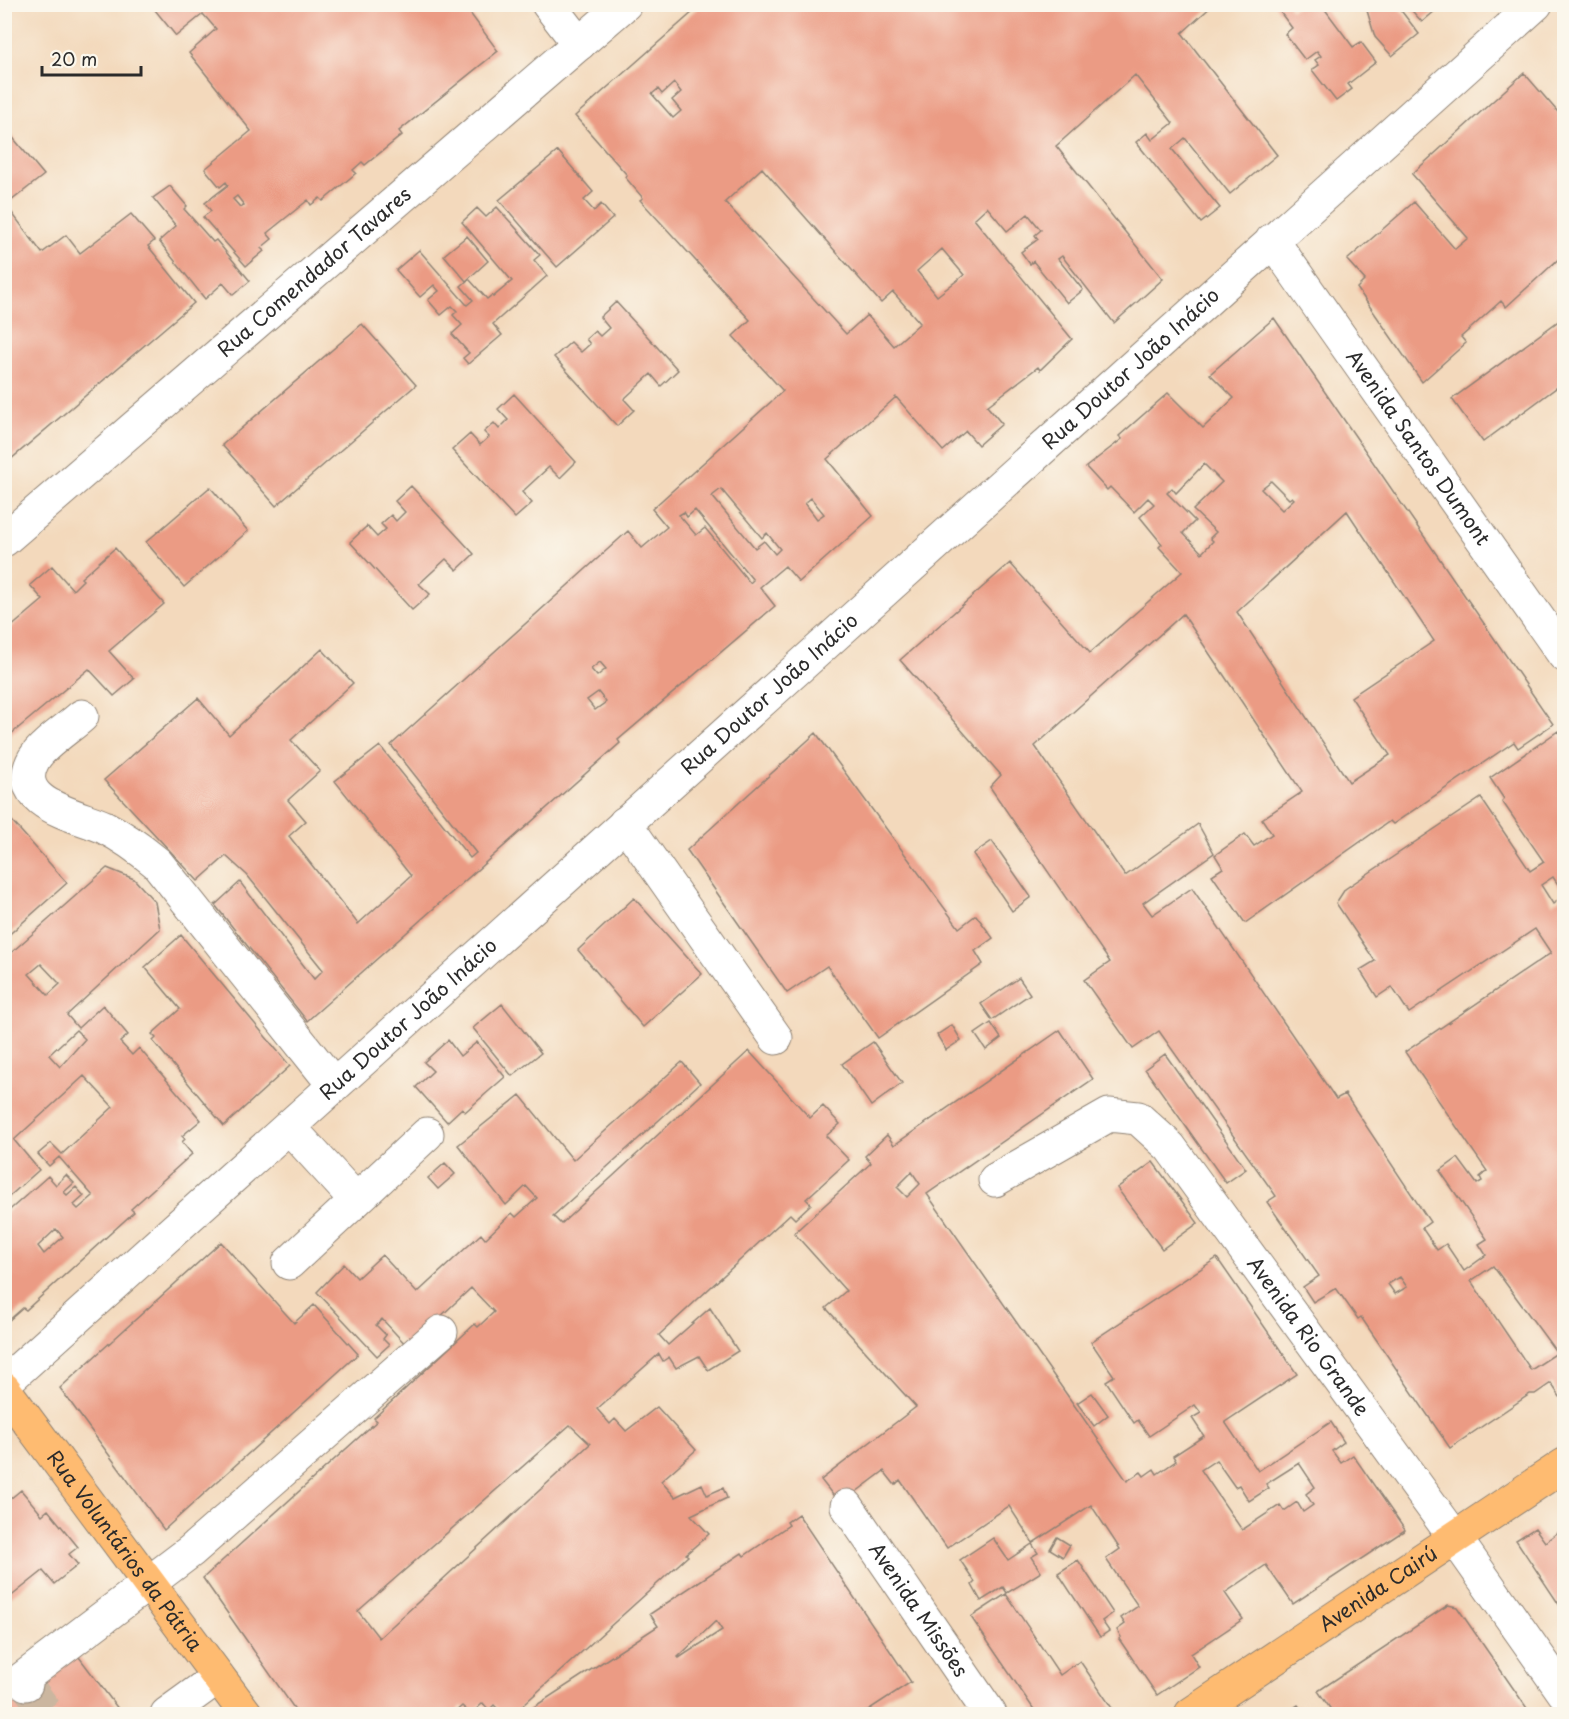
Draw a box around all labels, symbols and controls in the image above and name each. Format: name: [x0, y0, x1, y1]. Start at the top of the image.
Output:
scale bar: [42, 39, 141, 77]
text: 20 m: [51, 45, 97, 72]
street label: Rua Comendador Tavares: [210, 179, 417, 364]
street label: Rua Doutor João Inácio: [1035, 280, 1226, 456]
street label: Avenida Santos Dumont: [1340, 343, 1498, 551]
street label: Rua Doutor João Inácio: [673, 605, 864, 781]
street label: Rua Doutor João Inácio: [312, 930, 503, 1106]
street label: Avenida Rio Grande: [1241, 1250, 1377, 1422]
street label: Rua Voluntários da Pátria: [40, 1443, 211, 1658]
street label: Avenida Missões: [862, 1536, 976, 1683]
street label: Avenida Cairú: [1312, 1538, 1443, 1639]

